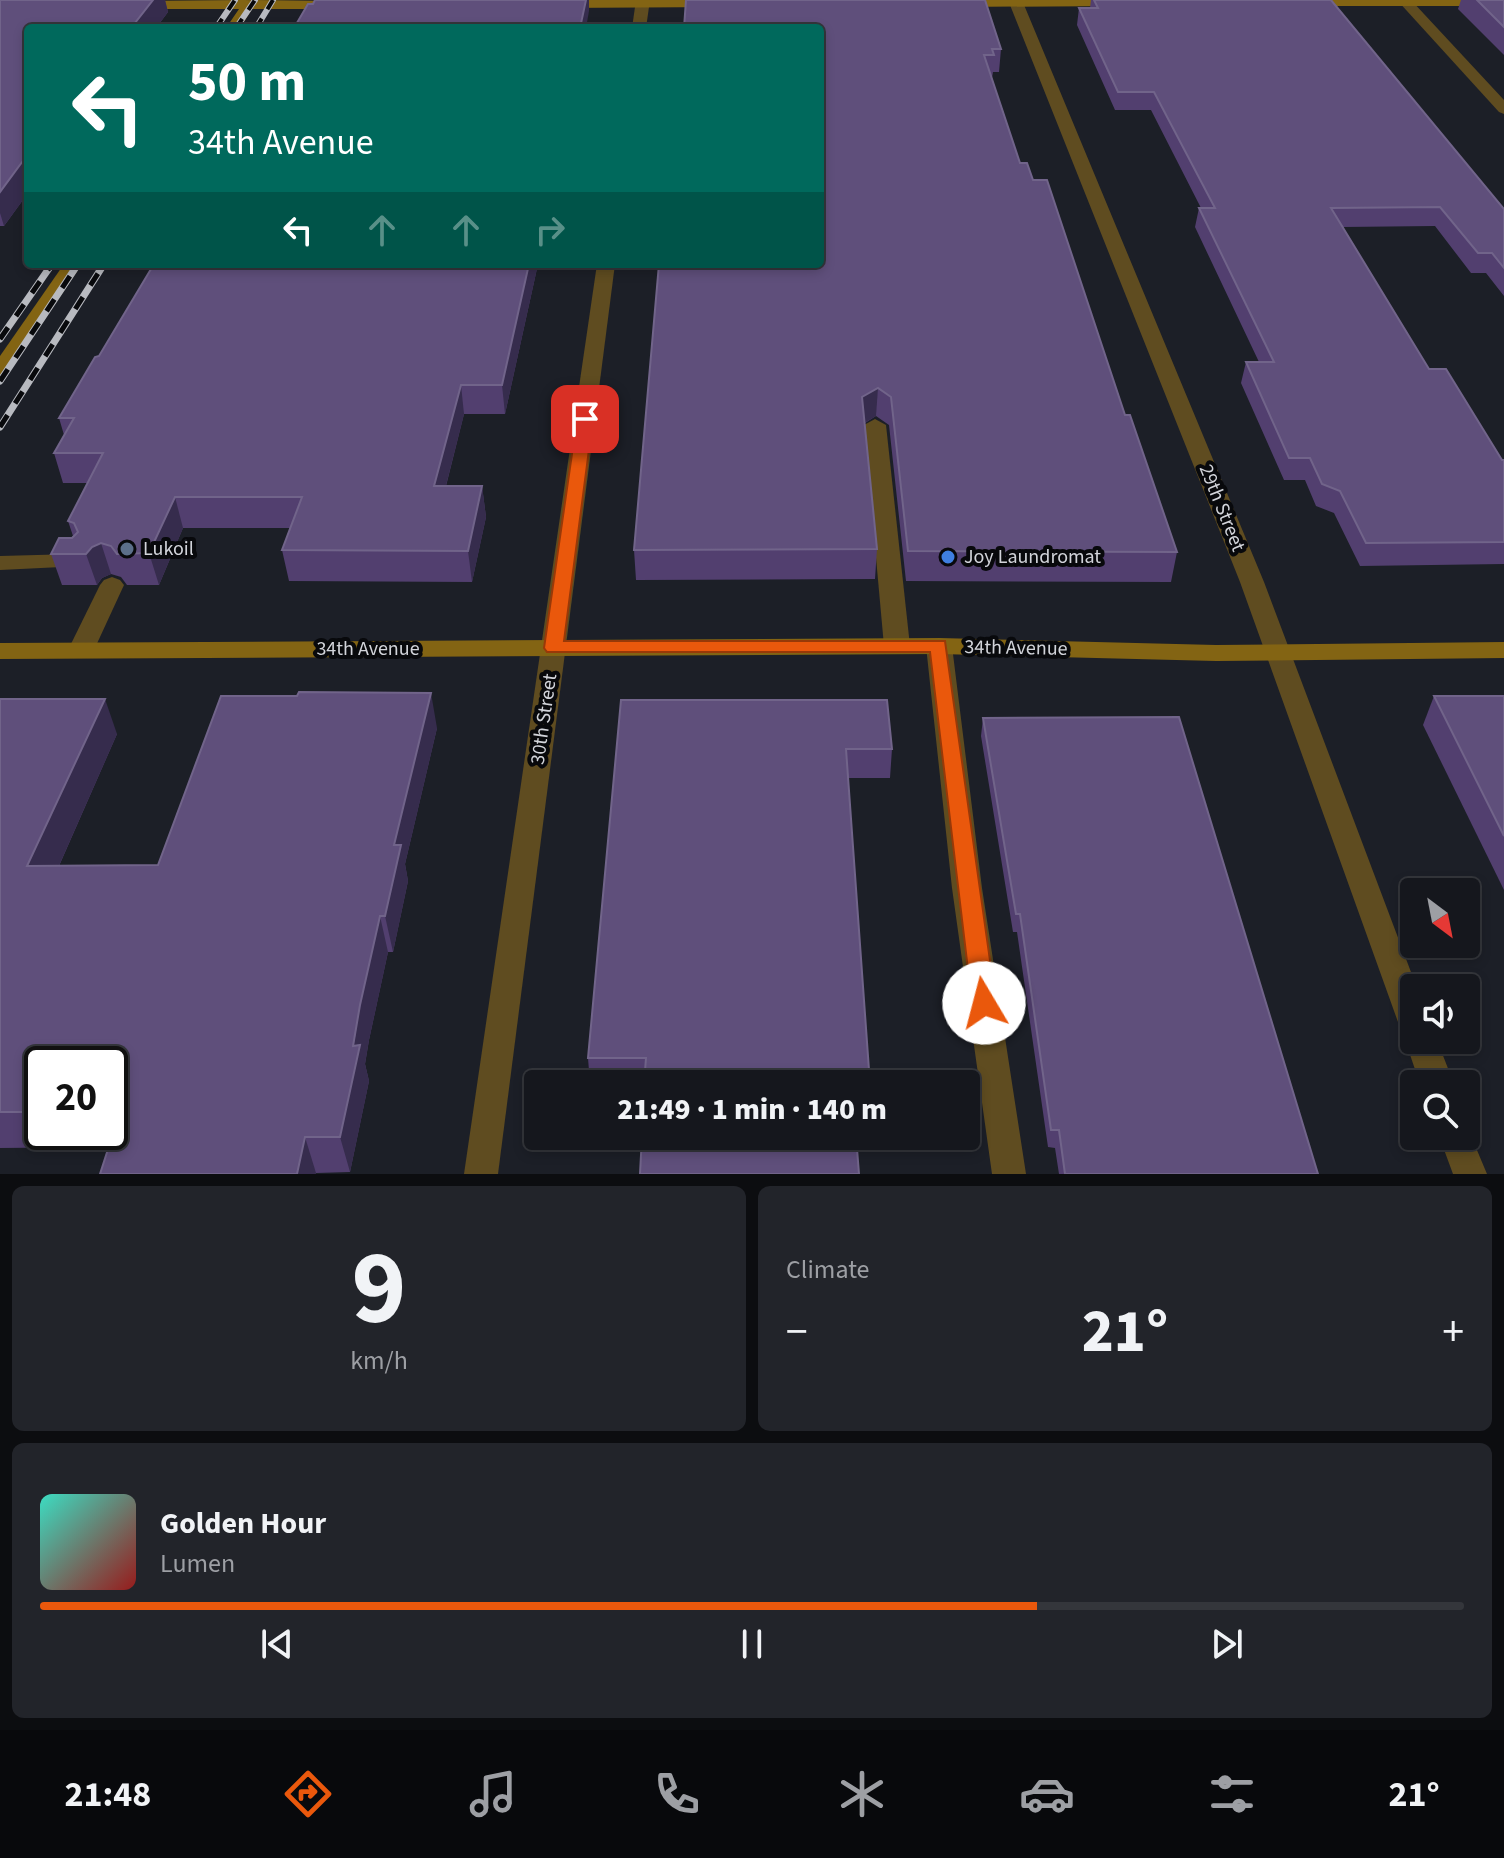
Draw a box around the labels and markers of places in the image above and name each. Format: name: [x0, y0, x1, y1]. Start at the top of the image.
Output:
pin: [551, 385, 619, 453]
place label: Lukoil: [143, 535, 194, 563]
marker: Lukoil: [118, 540, 136, 558]
place label: Joy Laundromat: [964, 543, 1101, 571]
marker: Joy Laundromat: [939, 548, 957, 566]

